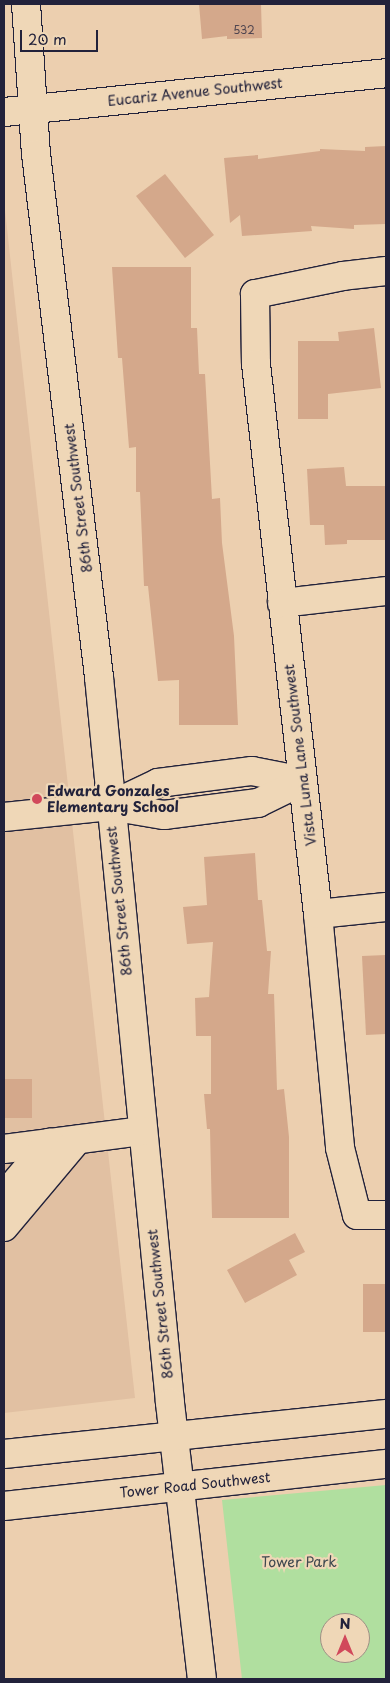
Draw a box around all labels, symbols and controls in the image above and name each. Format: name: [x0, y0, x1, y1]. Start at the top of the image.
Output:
scale bar: [22, 20, 100, 52]
house number: 532: [233, 23, 255, 37]
text: 20 m: [28, 27, 67, 50]
street label: Eucariz Avenue Southwest: [107, 74, 283, 110]
street label: 86th Street Southwest: [60, 421, 96, 575]
street label: Vista Luna Lane Southwest: [281, 663, 319, 847]
place label: Edward Gonzales Elementary School: [47, 783, 179, 816]
marker: Edward Gonzales Elementary School: [31, 793, 43, 805]
street label: 86th Street Southwest: [103, 824, 135, 978]
street label: 86th Street Southwest: [144, 1227, 176, 1381]
street label: Tower Road Southwest: [119, 1469, 271, 1501]
park label: Tower Park: [261, 1554, 337, 1570]
north arrow: [320, 1613, 370, 1663]
text: N: [339, 1613, 351, 1634]

